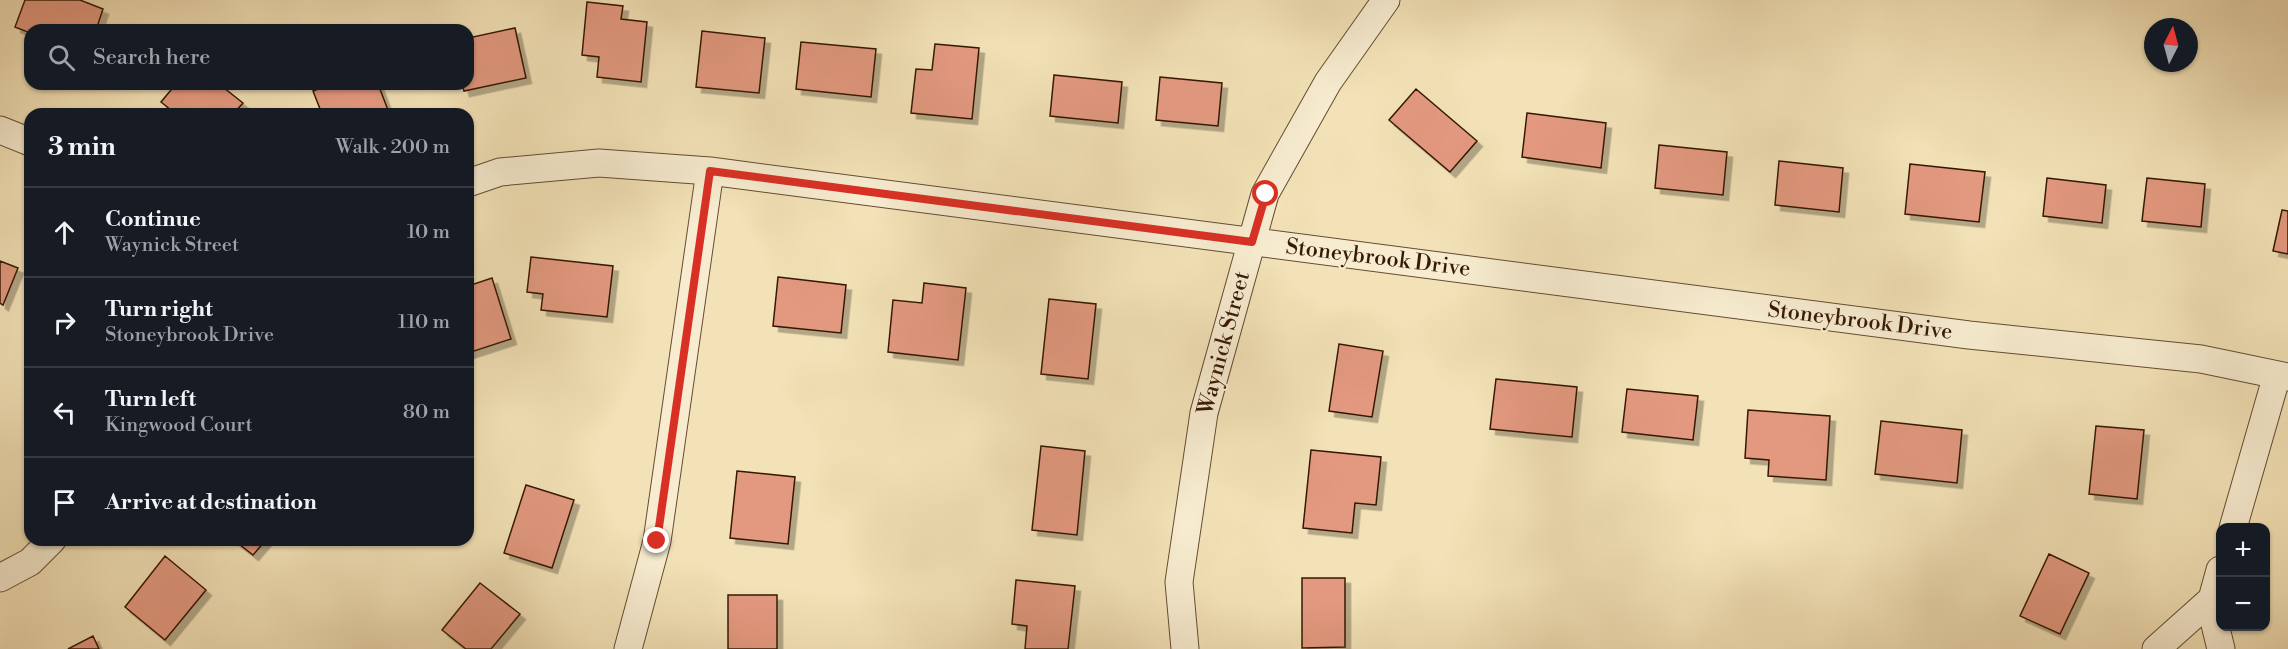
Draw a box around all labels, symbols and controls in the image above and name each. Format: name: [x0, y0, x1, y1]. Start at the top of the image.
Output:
north arrow: [2144, 18, 2198, 72]
search box: [24, 24, 474, 90]
icon: search: [45, 41, 78, 74]
text: Search here: [93, 44, 210, 71]
text: 3 min: [48, 131, 116, 163]
text: Walk · 200 m: [336, 135, 450, 160]
route start: [1252, 180, 1278, 206]
text: Continue: [105, 206, 201, 233]
icon: ahead: [48, 216, 81, 249]
text: 10 m: [407, 220, 450, 245]
text: Waynick Street: [105, 233, 239, 258]
street label: Stoneybrook Drive: [1284, 233, 1472, 283]
street label: Waynick Street: [1192, 268, 1256, 419]
text: Turn right: [105, 296, 213, 323]
street label: Stoneybrook Drive: [1766, 296, 1954, 346]
icon: right: [48, 306, 81, 339]
text: 110 m: [398, 310, 450, 335]
text: Stoneybrook Drive: [105, 323, 274, 348]
text: Turn left: [105, 386, 196, 413]
icon: left: [48, 396, 81, 429]
text: 80 m: [403, 400, 450, 425]
text: Kingwood Court: [105, 413, 253, 438]
icon: arrive: [48, 486, 81, 519]
text: Arrive at destination: [105, 489, 317, 516]
map controls: [2216, 523, 2270, 631]
button: +: [2216, 523, 2270, 577]
route end: [643, 527, 669, 553]
button: −: [2216, 577, 2270, 631]

